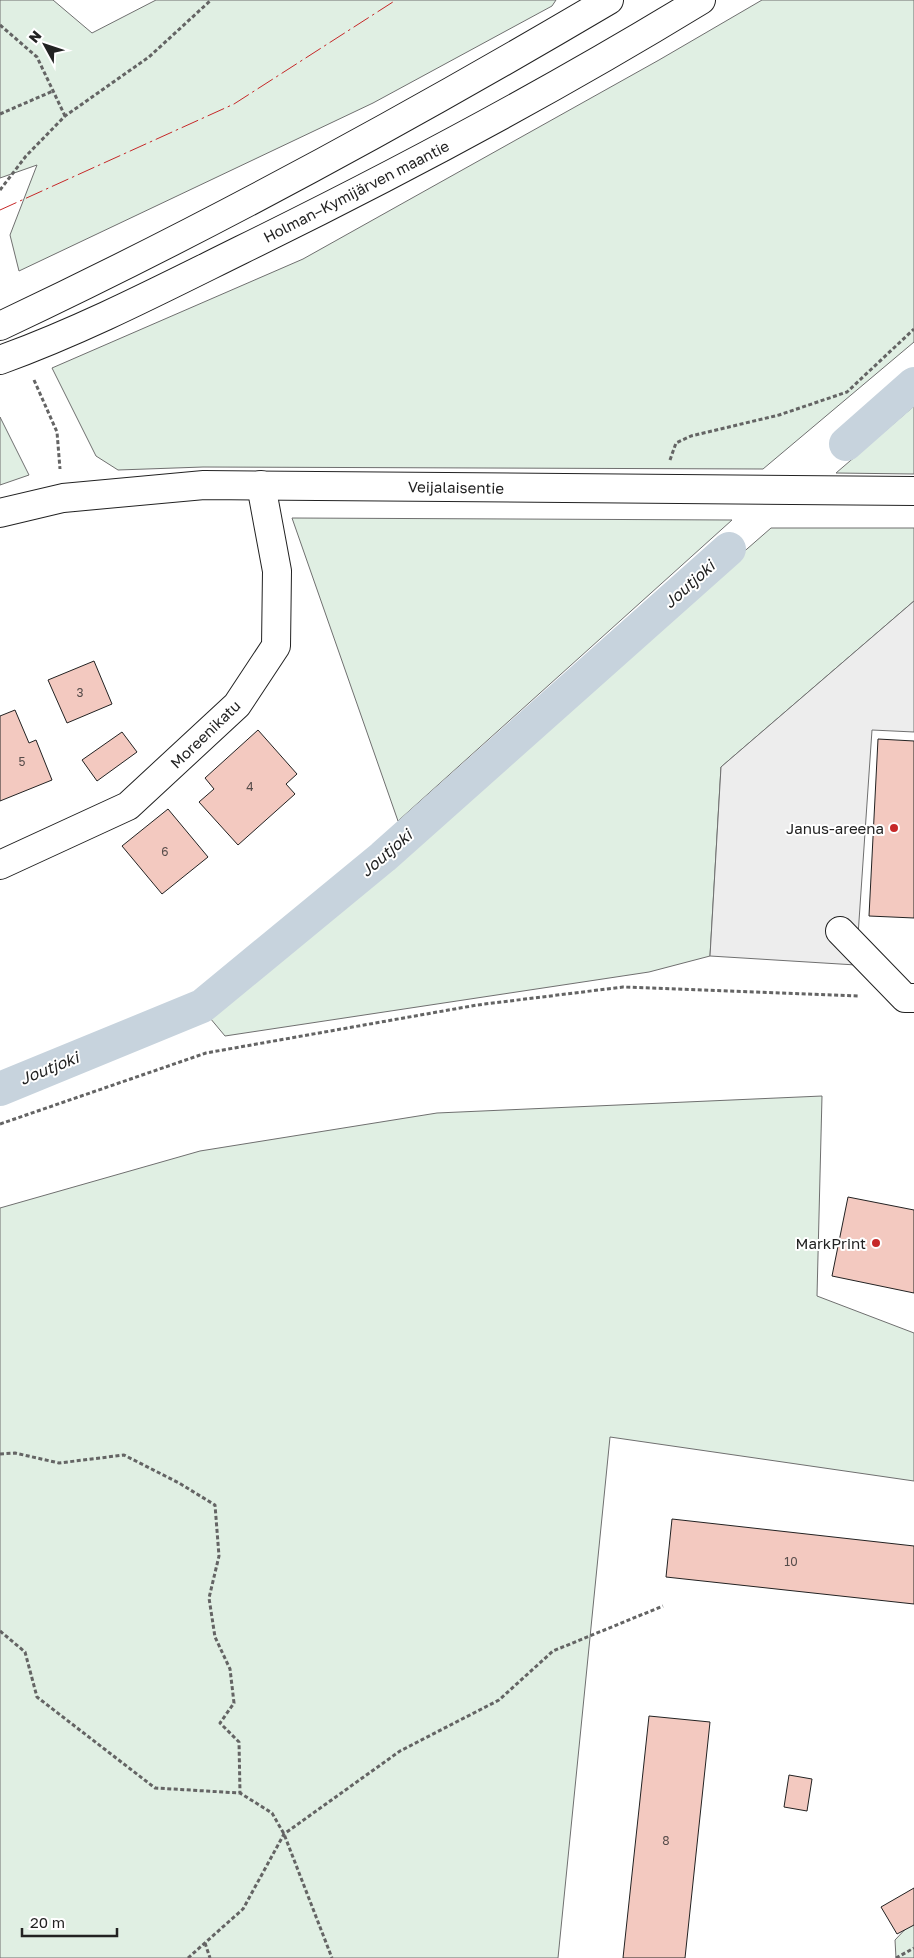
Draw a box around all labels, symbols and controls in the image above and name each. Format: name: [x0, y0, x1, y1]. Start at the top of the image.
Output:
north arrow: [20, 20, 70, 70]
text: N: [25, 27, 45, 46]
street label: Holman–Kymijärven maantie: [260, 136, 452, 246]
street label: Veijalaisentie: [408, 477, 505, 497]
water label: Joutjoki: [659, 555, 720, 612]
house number: 3: [76, 685, 84, 700]
street label: Moreenikatu: [166, 696, 244, 772]
house number: 5: [19, 754, 26, 769]
house number: 4: [246, 779, 254, 794]
place label: Janus-areena: [786, 819, 884, 837]
marker: Janus-areena: [888, 822, 900, 834]
water label: Joutjoki: [356, 824, 417, 881]
house number: 6: [161, 844, 169, 859]
water label: Joutjoki: [17, 1047, 83, 1089]
place label: MarkPrint: [796, 1234, 866, 1252]
marker: MarkPrint: [870, 1237, 882, 1249]
house number: 10: [784, 1554, 798, 1569]
house number: 8: [662, 1833, 670, 1848]
scale bar: [22, 1906, 118, 1938]
text: 20 m: [30, 1913, 65, 1931]

